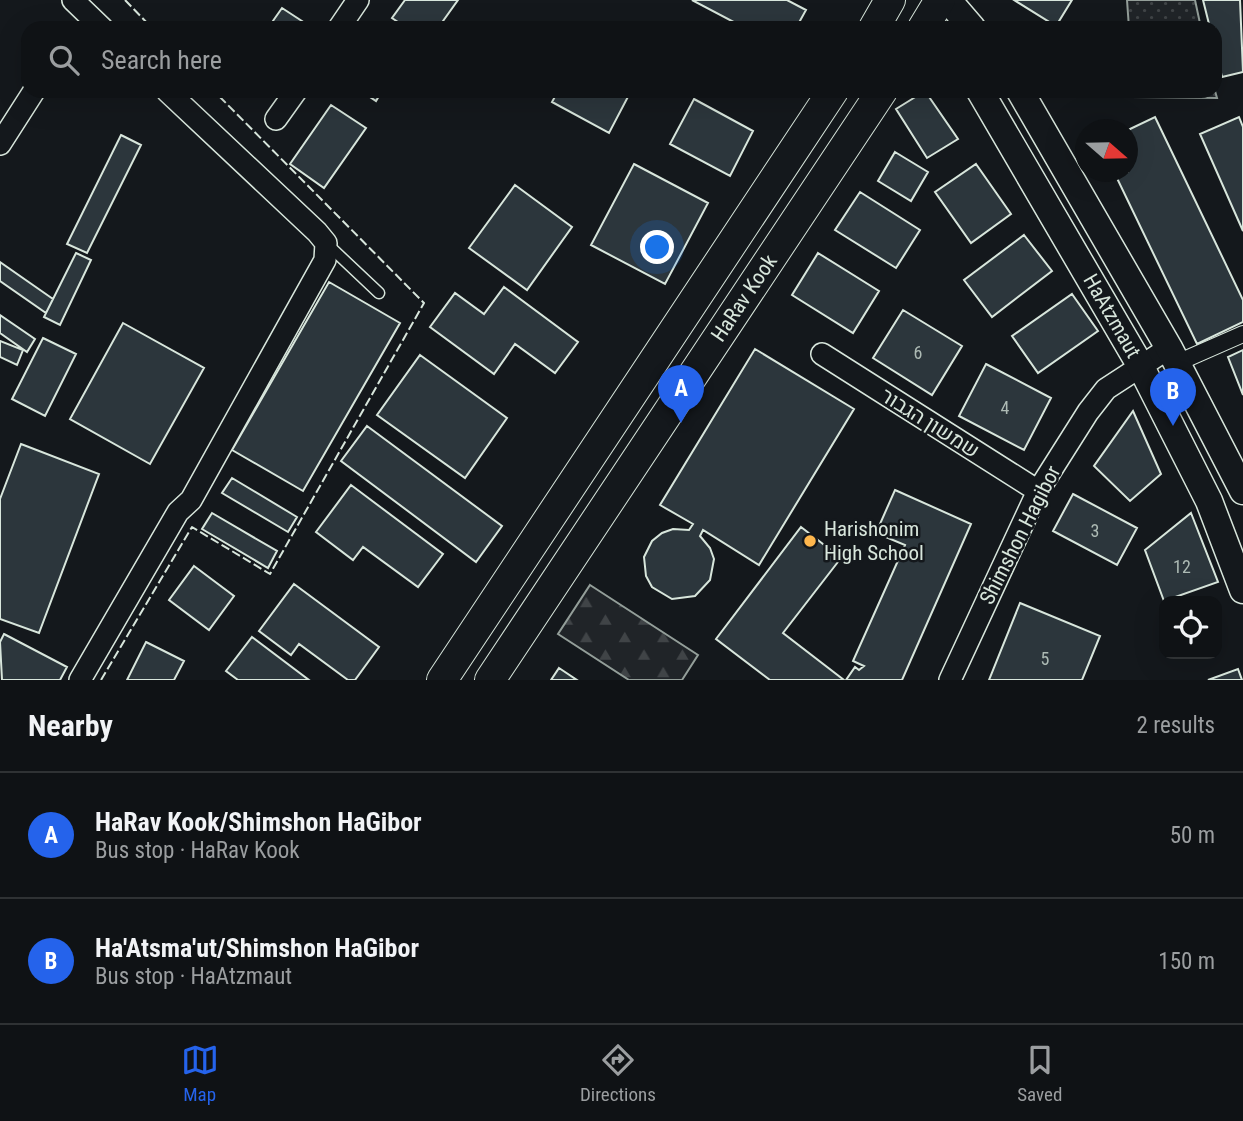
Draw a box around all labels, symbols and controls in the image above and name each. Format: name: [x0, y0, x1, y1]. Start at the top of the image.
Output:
search box: [21, 21, 1222, 98]
icon: search: [45, 41, 83, 79]
text: Search here: [101, 45, 222, 75]
north arrow: [1075, 119, 1138, 182]
your location: [640, 230, 674, 264]
street label: HaRav Kook: [706, 250, 782, 346]
street label: HaAtzmaut: [1078, 270, 1146, 362]
house number: 6: [914, 342, 922, 363]
pin: A: [658, 365, 704, 423]
pin: B: [1150, 368, 1196, 426]
street label: שמשון הגבור: [876, 383, 984, 463]
house number: 4: [1001, 397, 1010, 418]
street label: Shimshon Hagibor: [975, 462, 1065, 608]
place label: Harishonim High School: [824, 517, 924, 565]
house number: 3: [1091, 520, 1099, 541]
marker: Harishonim High School: [802, 533, 818, 549]
house number: 12: [1173, 556, 1191, 577]
map controls: [1159, 596, 1222, 659]
button: locate: [1159, 596, 1222, 659]
house number: 5: [1041, 648, 1050, 669]
text: Nearby: [28, 708, 113, 743]
text: 2 results: [1137, 712, 1215, 739]
text: HaRav Kook/Shimshon HaGibor: [95, 807, 422, 837]
text: A: [44, 822, 58, 849]
text: 50 m: [1170, 822, 1215, 849]
text: Bus stop · HaRav Kook: [95, 837, 300, 864]
text: Ha'Atsma'ut/Shimshon HaGibor: [95, 933, 419, 963]
text: B: [45, 948, 57, 975]
text: 150 m: [1158, 948, 1215, 975]
text: Bus stop · HaAtzmaut: [95, 963, 292, 990]
tab: Map: [181, 1041, 219, 1106]
tab: Directions: [580, 1041, 656, 1106]
tab: Saved: [1017, 1041, 1062, 1106]

